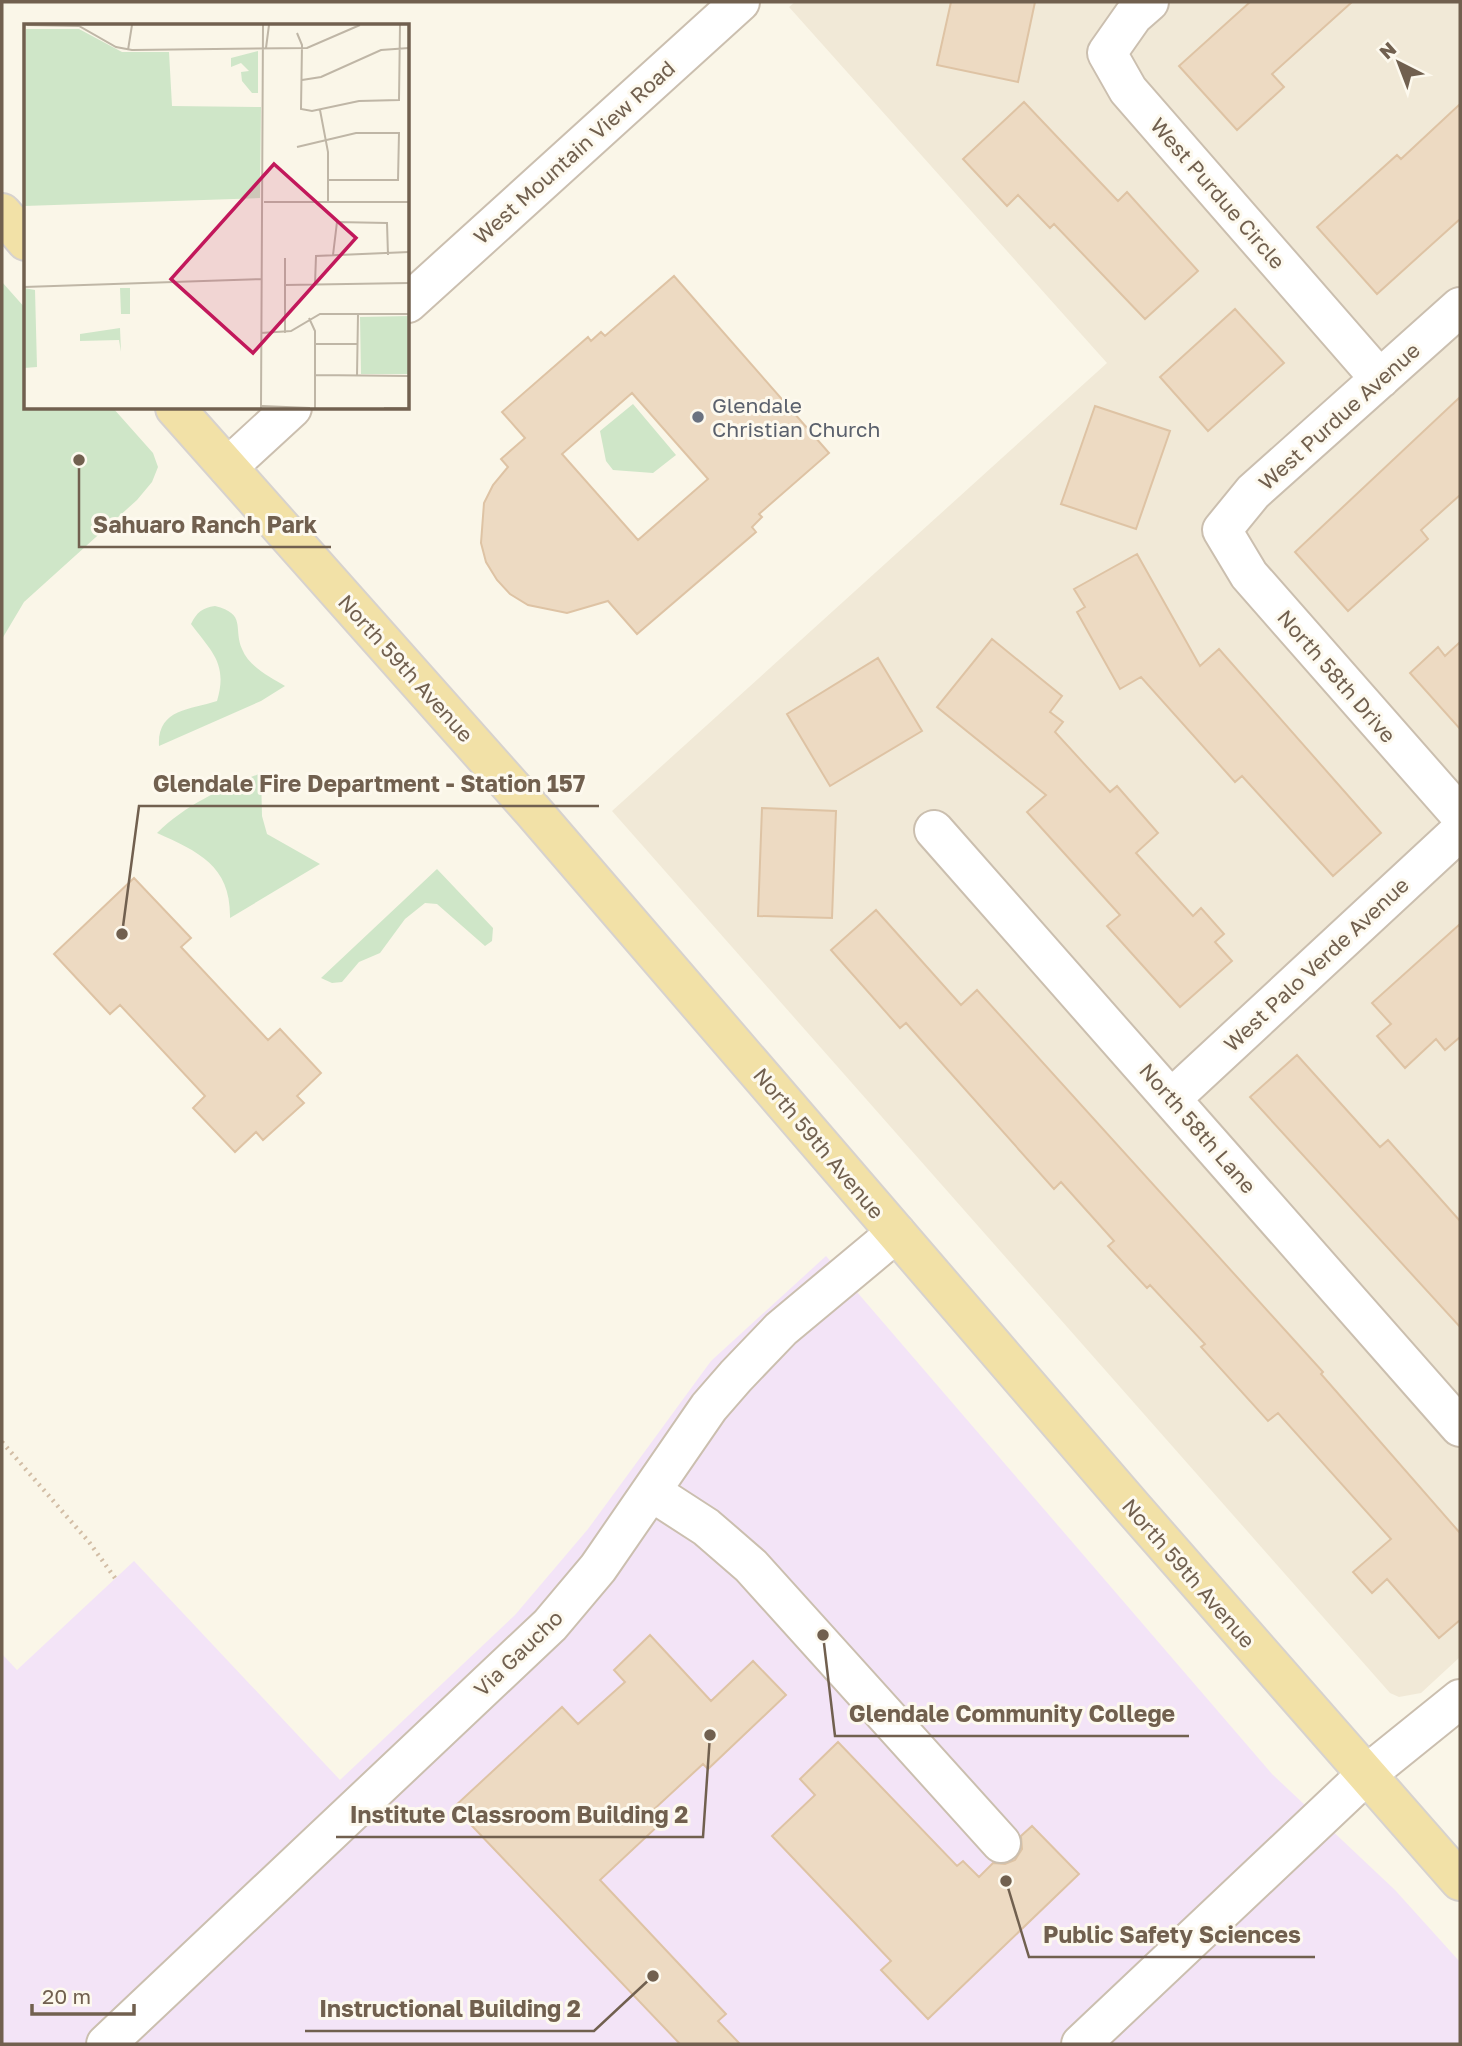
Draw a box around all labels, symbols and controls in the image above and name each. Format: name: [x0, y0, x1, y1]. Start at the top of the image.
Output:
inset map: [24, 24, 410, 410]
north arrow: [1364, 28, 1434, 98]
text: N: [1374, 37, 1400, 63]
street label: West Mountain View Road: [468, 55, 680, 249]
street label: West Purdue Circle: [1145, 112, 1291, 274]
street label: West Purdue Avenue: [1253, 337, 1425, 495]
place label: Glendale Christian Church: [712, 392, 880, 442]
marker: Glendale Christian Church: [690, 409, 706, 425]
callout: Sahuaro Ranch Park: [79, 503, 331, 547]
text: Sahuaro Ranch Park: [93, 510, 318, 538]
street label: North 59th Avenue: [333, 589, 479, 747]
street label: North 58th Drive: [1272, 604, 1402, 748]
callout: Glendale Fire Department - Station 157: [139, 762, 599, 806]
text: Glendale Fire Department - Station 157: [153, 769, 585, 797]
street label: West Palo Verde Avenue: [1218, 871, 1414, 1057]
street label: North 58th Lane: [1134, 1057, 1262, 1199]
street label: North 59th Avenue: [748, 1062, 890, 1224]
street label: North 59th Avenue: [1117, 1493, 1261, 1653]
street label: Via Gaucho: [468, 1604, 568, 1702]
callout: Glendale Community College: [835, 1692, 1189, 1736]
text: Glendale Community College: [849, 1699, 1175, 1727]
callout: Institute Classroom Building 2: [336, 1793, 703, 1837]
text: Institute Classroom Building 2: [350, 1800, 688, 1828]
callout: Public Safety Sciences: [1029, 1913, 1315, 1957]
text: Public Safety Sciences: [1043, 1920, 1301, 1948]
scale bar: [32, 1972, 133, 2016]
text: 20 m: [42, 1983, 91, 2009]
callout: Instructional Building 2: [305, 1987, 594, 2031]
text: Instructional Building 2: [319, 1994, 581, 2022]

